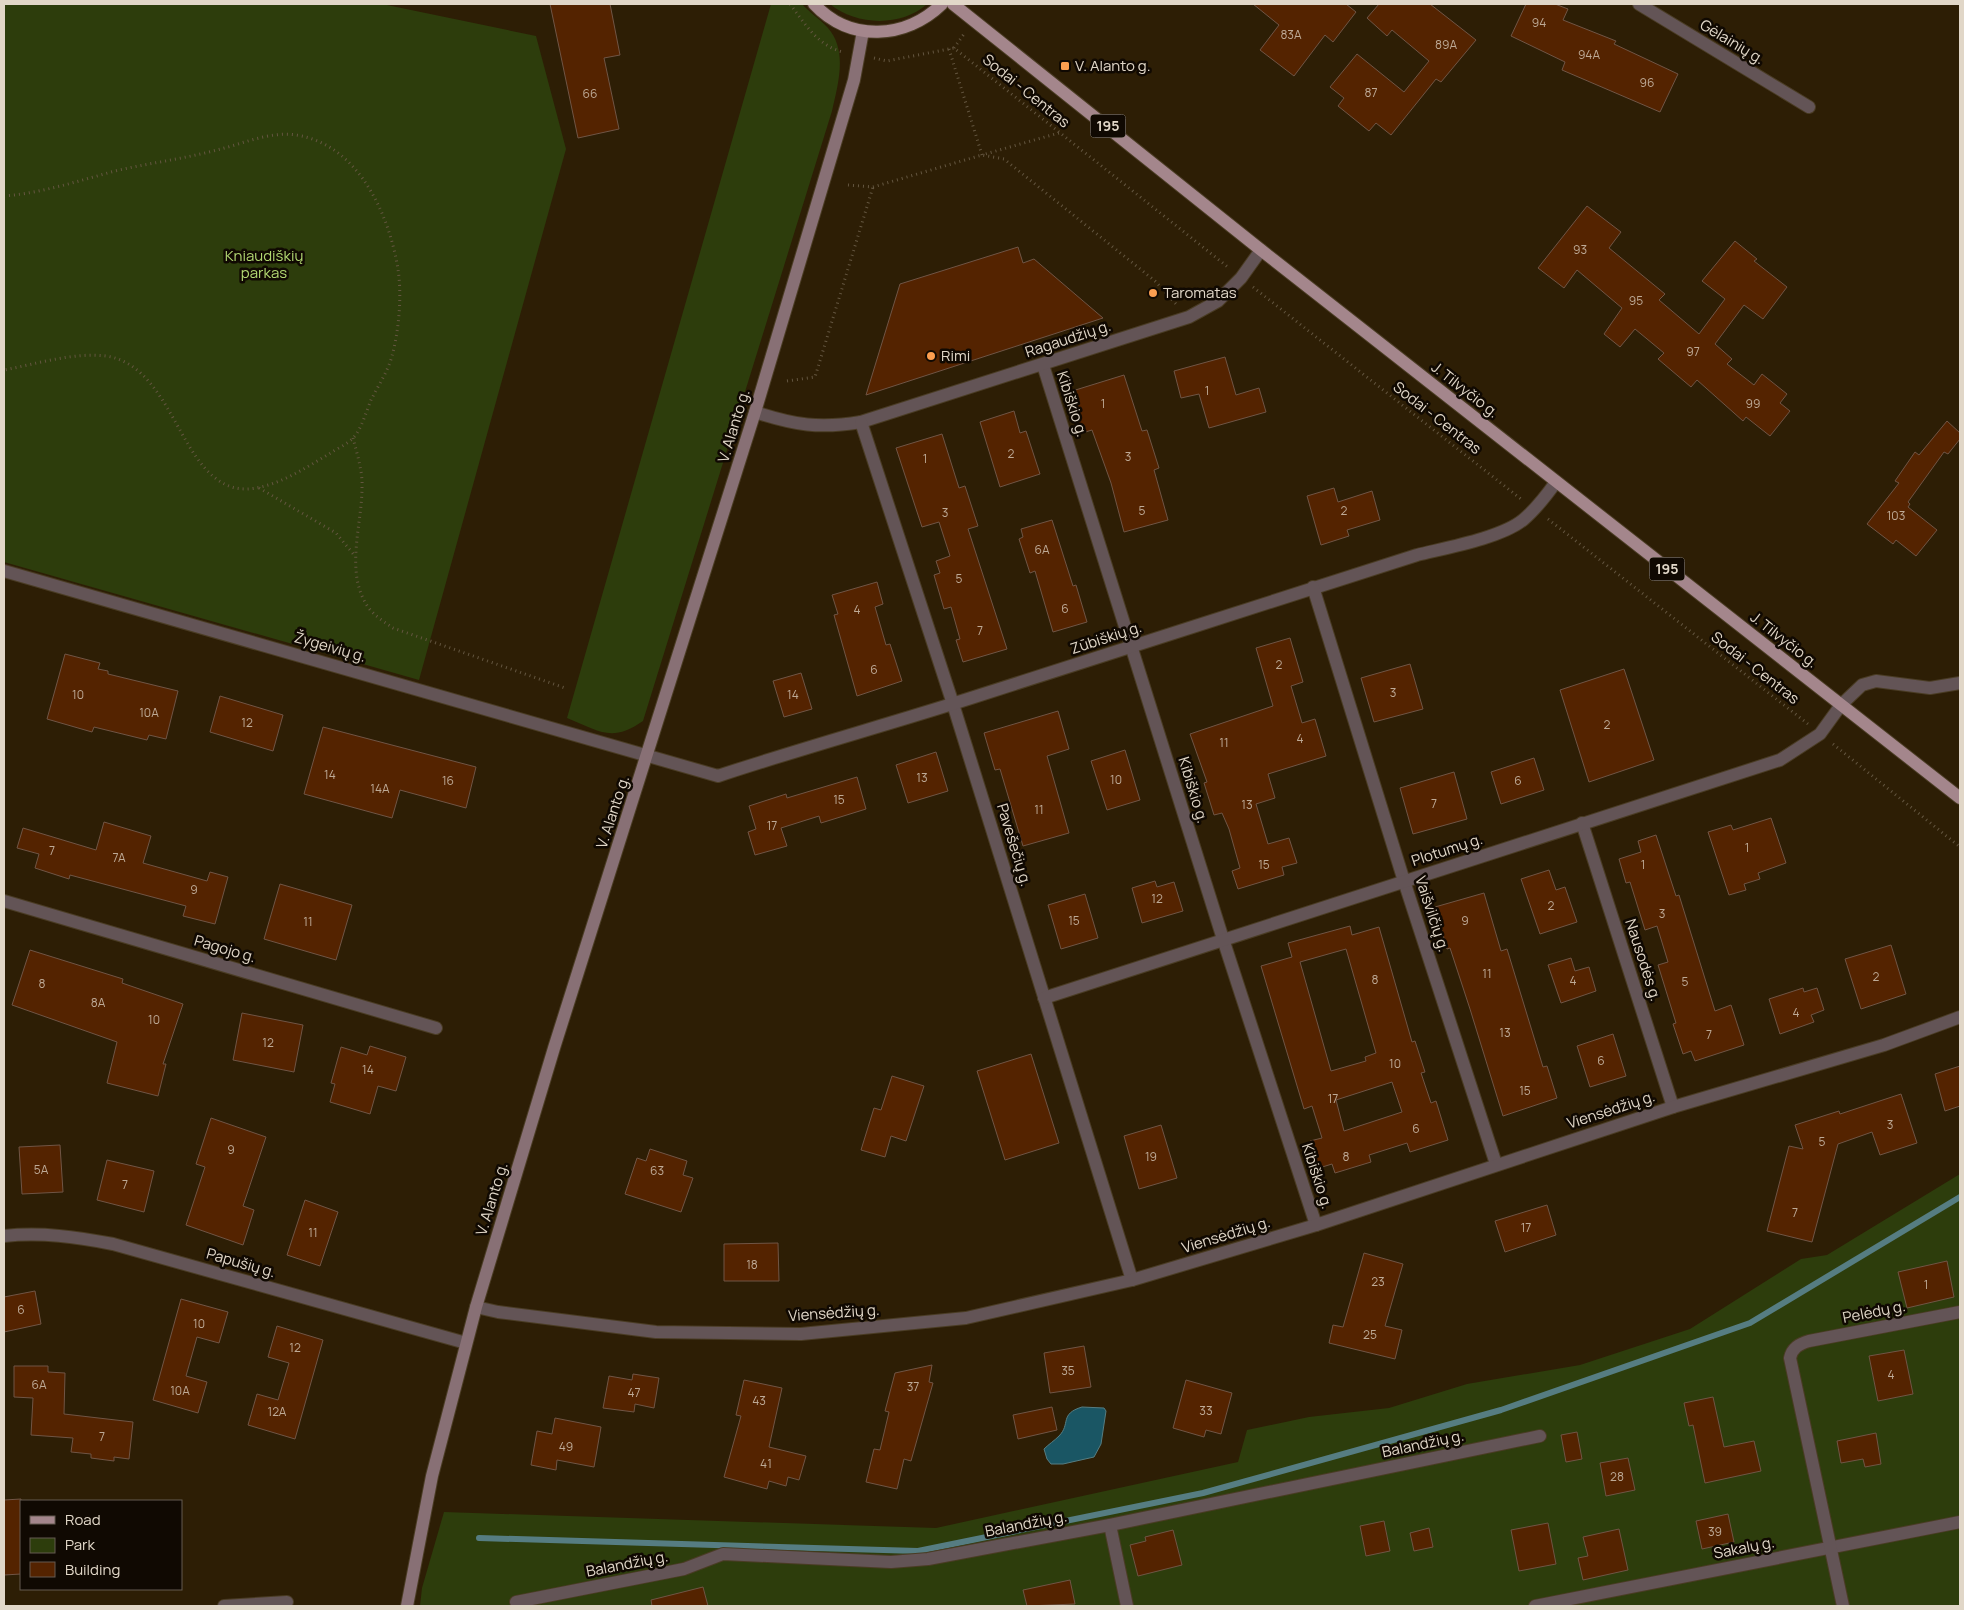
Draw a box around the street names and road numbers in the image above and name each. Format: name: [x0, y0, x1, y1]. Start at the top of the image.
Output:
street label: Gėlainių g.: [1696, 14, 1768, 69]
street label: Sodai - Centras: [978, 49, 1074, 132]
road number: 195: [1090, 114, 1126, 138]
street label: Ragaudžių g.: [1022, 315, 1113, 362]
street label: J. Tilvyčio g.: [1427, 357, 1503, 423]
street label: Kibiškio g.: [1052, 368, 1093, 440]
street label: Sodai - Centras: [1389, 376, 1486, 459]
street label: V. Alanto g.: [712, 387, 755, 465]
road number: 195: [1650, 558, 1684, 580]
street label: J. Tilvyčio g.: [1746, 607, 1822, 673]
street label: Zūbiškių g.: [1067, 616, 1144, 659]
street label: Žygeivių g.: [292, 626, 369, 667]
street label: Sodai - Centras: [1707, 626, 1804, 709]
street label: Kibiškio g.: [1173, 754, 1213, 826]
street label: V. Alanto g.: [591, 773, 634, 851]
street label: Pavešečių g.: [992, 801, 1037, 889]
street label: Plotumų g.: [1409, 828, 1485, 871]
street label: Vaišvilčių g.: [1410, 873, 1455, 954]
street label: Nausodės g.: [1620, 916, 1667, 1004]
street label: Pagojo g.: [192, 930, 258, 967]
street label: Viensėdžių g.: [1564, 1085, 1657, 1134]
street label: Kibiškio g.: [1297, 1140, 1338, 1212]
street label: V. Alanto g.: [470, 1160, 513, 1238]
street label: Viensėdžių g.: [1179, 1211, 1273, 1258]
street label: Papušių g.: [204, 1243, 278, 1282]
street label: Pelėdų g.: [1841, 1295, 1907, 1328]
street label: Viensėdžių g.: [788, 1299, 880, 1326]
street label: Balandžių g.: [1380, 1425, 1466, 1462]
street label: Balandžių g.: [983, 1505, 1069, 1542]
street label: Sakalų g.: [1712, 1531, 1776, 1564]
street label: Balandžių g.: [584, 1545, 670, 1582]

